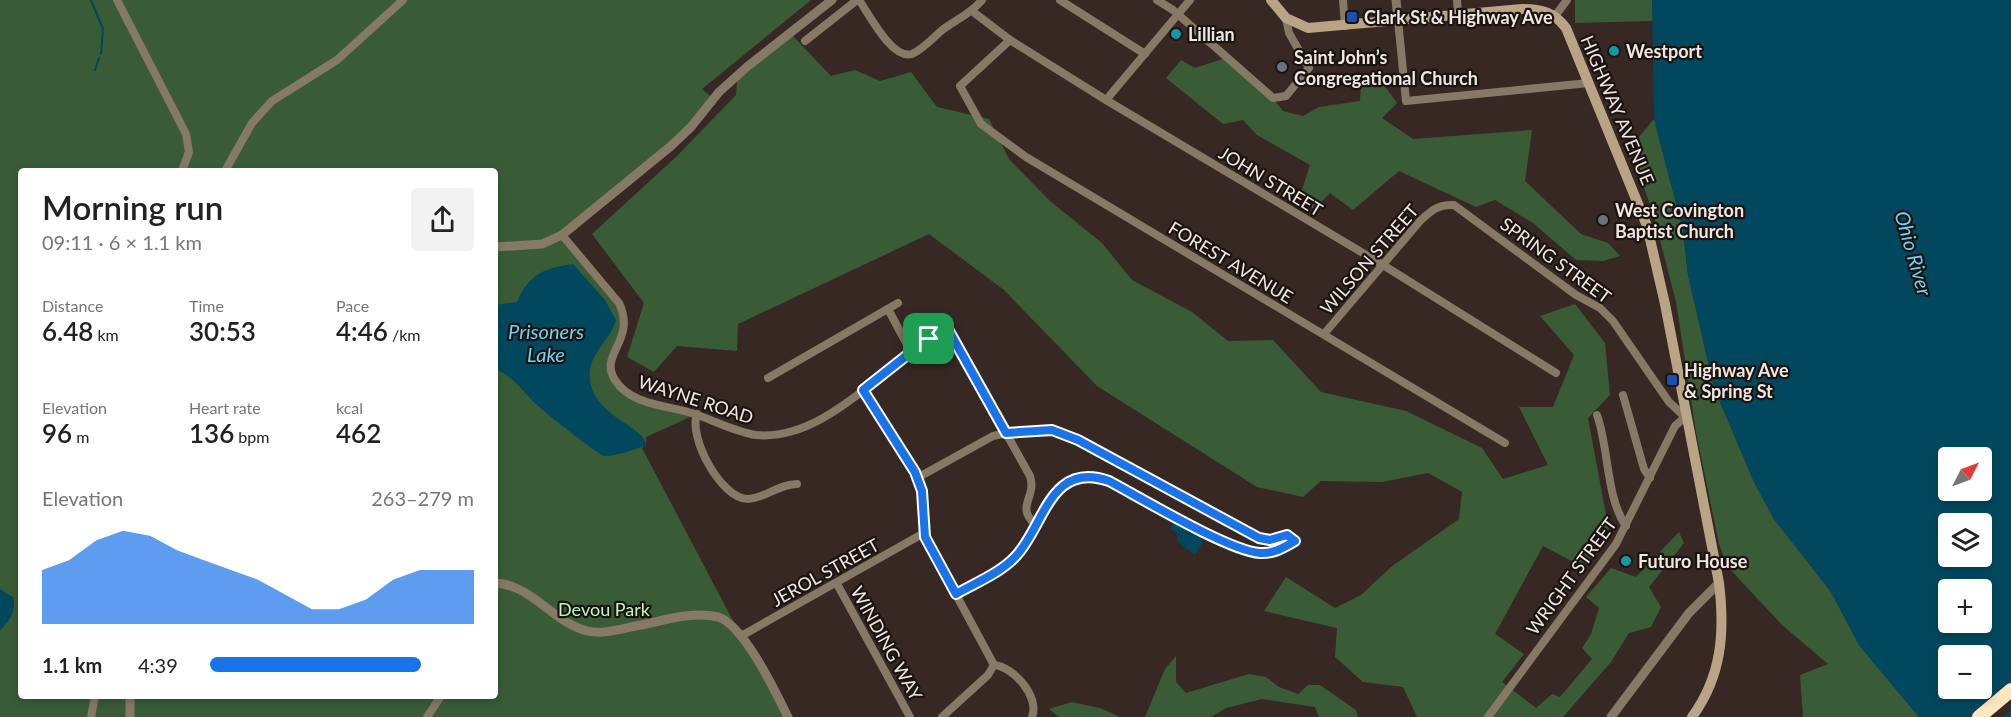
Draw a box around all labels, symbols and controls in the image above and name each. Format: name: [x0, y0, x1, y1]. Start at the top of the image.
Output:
place label: Clark St & Highway Ave: [1364, 6, 1553, 28]
marker: Clark St & Highway Ave: [1345, 10, 1359, 24]
place label: Lillian: [1188, 23, 1235, 45]
marker: Lillian: [1169, 27, 1183, 41]
street label: HIGHWAY AVENUE: [1577, 32, 1659, 188]
place label: Westport: [1626, 40, 1702, 62]
marker: Westport: [1607, 44, 1621, 58]
place label: Saint John’s Congregational Church: [1294, 46, 1478, 89]
marker: Saint John’s Congregational Church: [1275, 60, 1289, 74]
street label: JOHN STREET: [1215, 141, 1327, 221]
text: Morning run: [42, 187, 223, 227]
button: share: [411, 188, 474, 251]
street label: WILSON STREET: [1315, 199, 1423, 318]
place label: West Covington Baptist Church: [1615, 199, 1744, 242]
water label: Ohio River: [1890, 208, 1938, 299]
street label: SPRING STREET: [1496, 212, 1616, 308]
marker: West Covington Baptist Church: [1596, 213, 1610, 227]
street label: FOREST AVENUE: [1165, 216, 1297, 308]
text: 09:11 · 6 × 1.1 km: [42, 230, 202, 254]
text: Distance: [42, 296, 103, 315]
text: Time: [189, 296, 224, 315]
text: Pace: [336, 296, 369, 315]
pin: [903, 313, 954, 364]
text: 6.48: [42, 315, 93, 347]
text: 30:53: [189, 315, 256, 347]
text: 4:46: [336, 315, 388, 347]
water label: Prisoners Lake: [508, 319, 584, 366]
icon: arrive: [912, 322, 945, 355]
text: km: [93, 325, 119, 344]
text: /km: [388, 325, 420, 344]
place label: Highway Ave & Spring St: [1684, 359, 1789, 402]
street label: WAYNE ROAD: [636, 370, 756, 428]
marker: Highway Ave & Spring St: [1665, 373, 1679, 387]
text: Elevation: [42, 398, 107, 417]
text: Heart rate: [189, 398, 261, 417]
text: kcal: [336, 398, 363, 417]
text: 96: [42, 417, 72, 449]
text: 136: [189, 417, 234, 449]
text: 462: [336, 417, 381, 449]
text: m: [72, 427, 89, 446]
text: bpm: [234, 427, 269, 446]
north arrow: [1938, 447, 1992, 501]
map controls: [1938, 447, 1992, 699]
text: Elevation: [42, 486, 123, 510]
text: 263–279 m: [371, 486, 474, 510]
street label: WRIGHT STREET: [1521, 513, 1621, 639]
button: layers: [1938, 513, 1992, 567]
street label: JEROL STREET: [767, 533, 883, 611]
place label: Futuro House: [1638, 550, 1748, 572]
marker: Futuro House: [1619, 554, 1633, 568]
button: +: [1938, 579, 1992, 633]
street label: WINDING WAY: [846, 582, 928, 705]
park label: Devou Park: [558, 598, 651, 620]
button: −: [1938, 645, 1992, 699]
text: 1.1 km: [42, 653, 102, 677]
text: 4:39: [138, 653, 178, 677]

